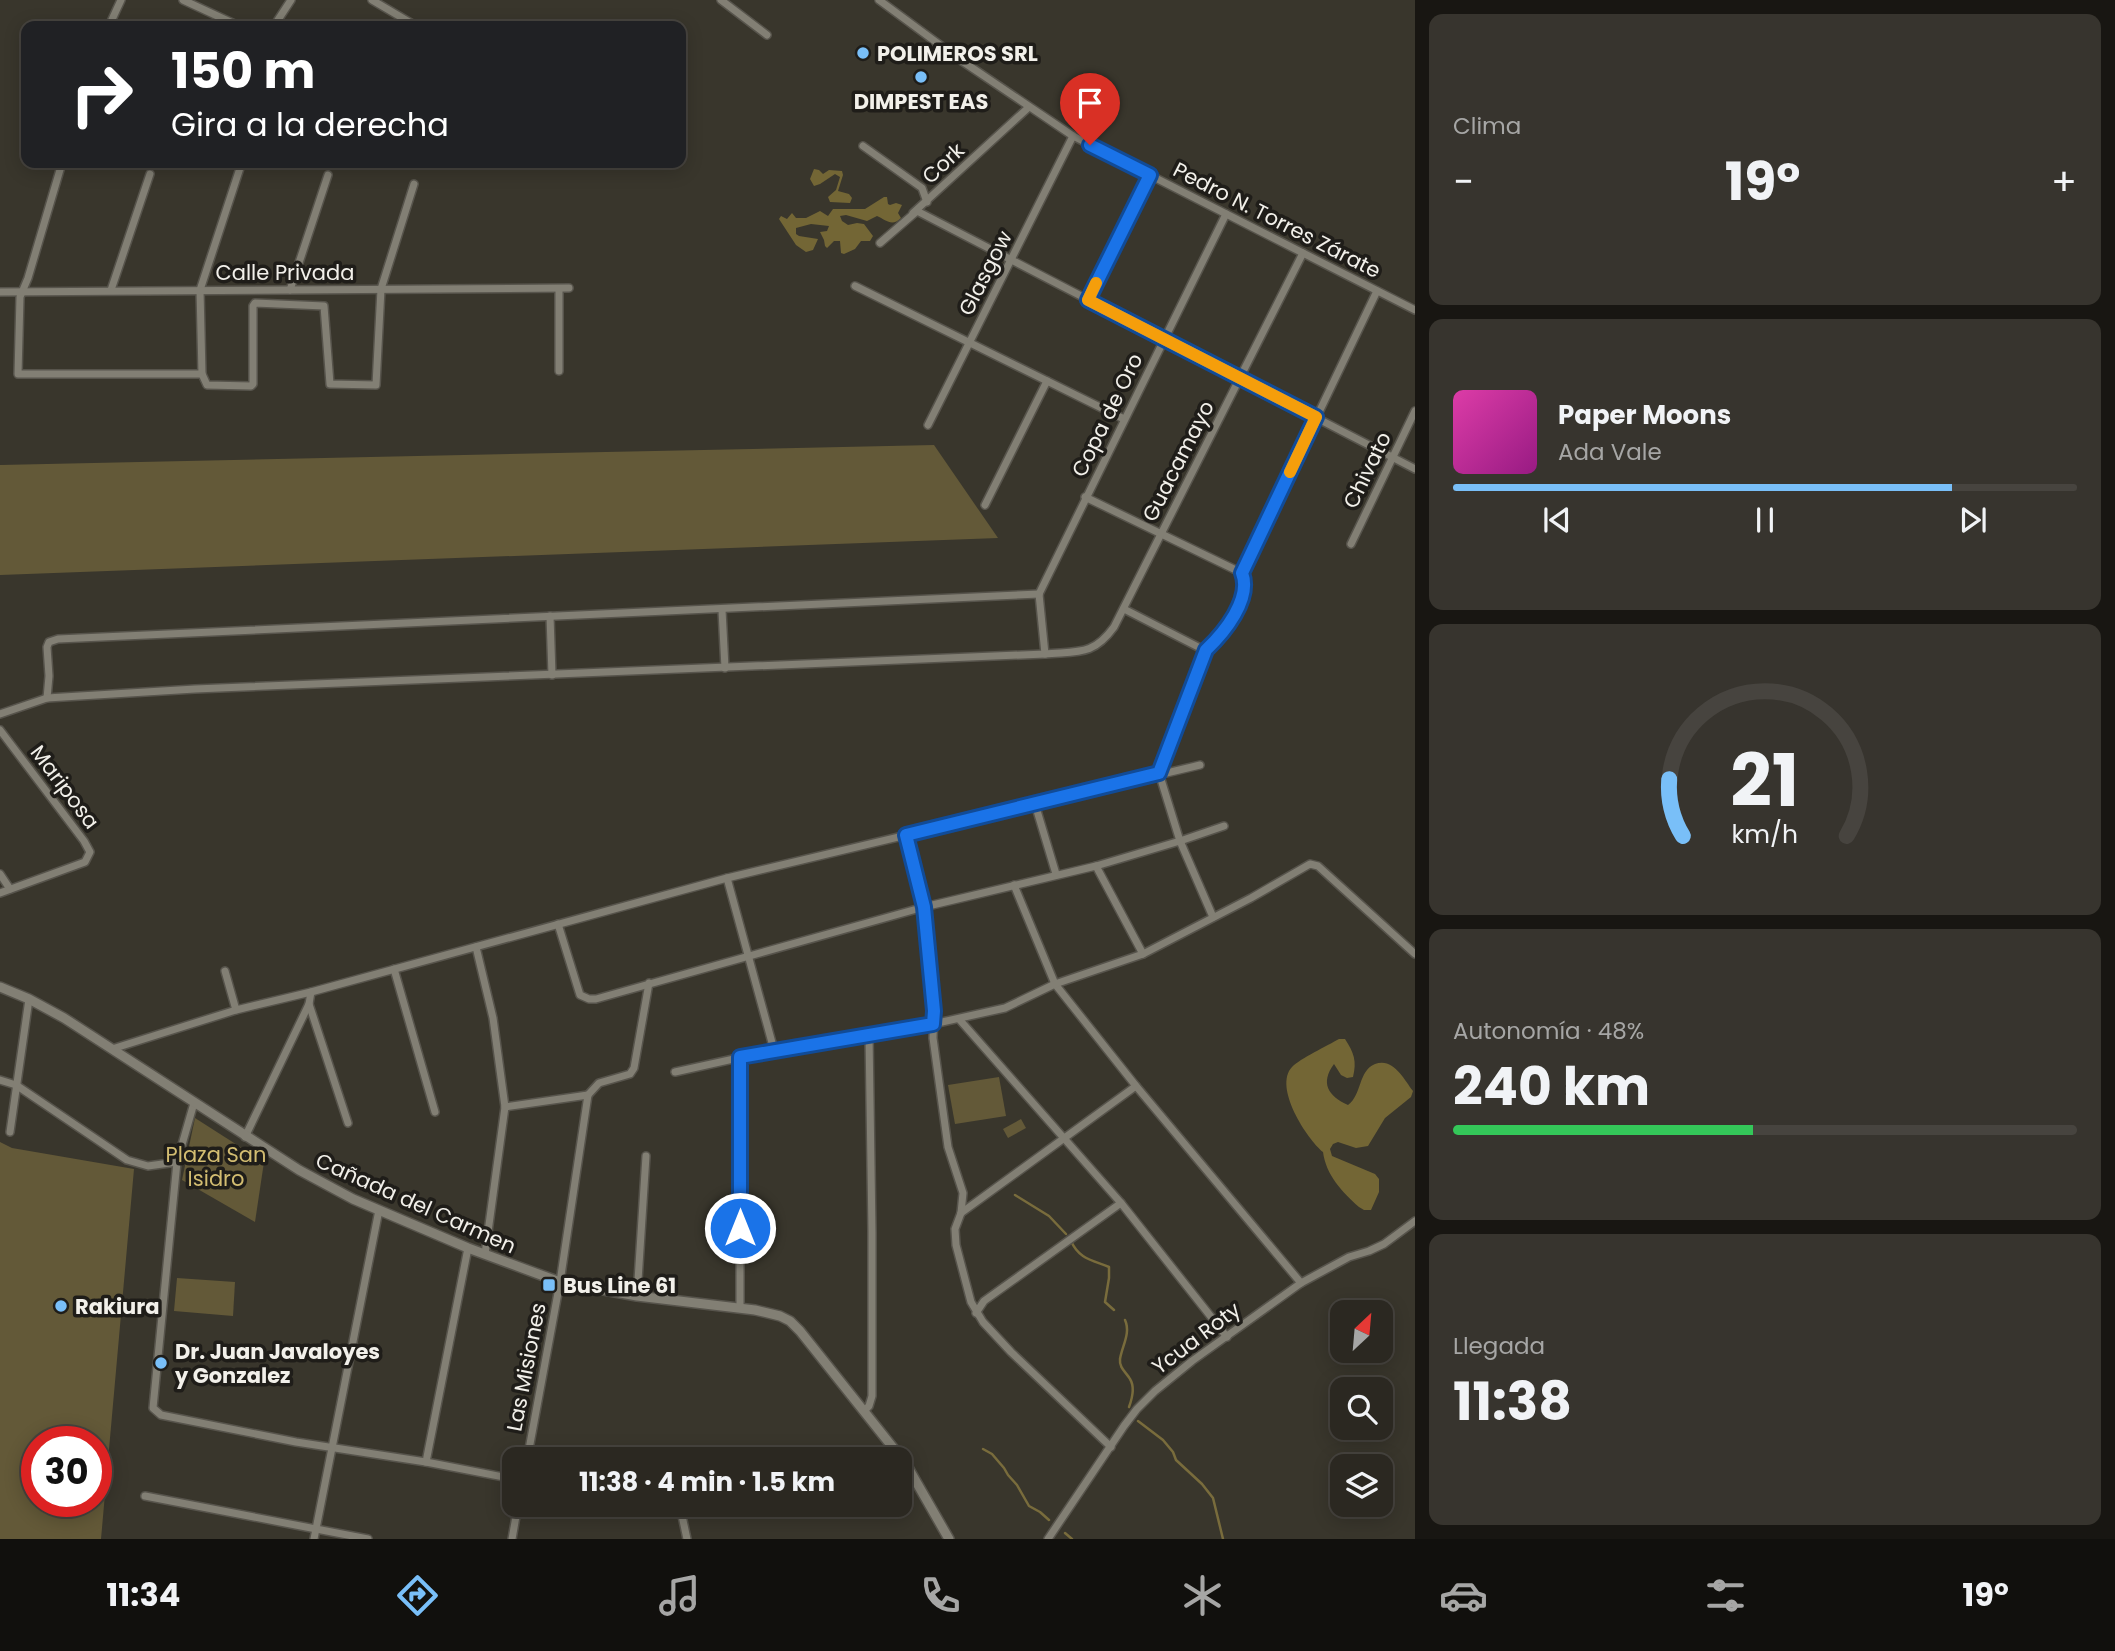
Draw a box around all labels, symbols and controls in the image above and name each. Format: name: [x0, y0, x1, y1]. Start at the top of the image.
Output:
text: 150 m: [171, 37, 316, 105]
place label: POLIMEROS SRL: [877, 39, 1038, 68]
marker: POLIMEROS SRL: [855, 45, 871, 61]
icon: right: [56, 49, 147, 140]
marker: DIMPEST EAS: [913, 69, 929, 85]
pin: [1060, 73, 1120, 145]
icon: arrive: [1071, 84, 1109, 122]
place label: DIMPEST EAS: [854, 87, 988, 116]
text: Gira a la derecha: [171, 102, 449, 147]
text: Clima: [1453, 110, 1521, 142]
street label: Cork: [915, 136, 971, 190]
text: 19°: [1725, 145, 1800, 218]
street label: Pedro N. Torres Zárate: [1168, 155, 1386, 285]
text: −: [1453, 155, 1474, 208]
text: +: [2051, 155, 2077, 208]
street label: Glasgow: [951, 226, 1019, 320]
street label: Calle Privada: [216, 258, 354, 287]
street label: Copa de Oro: [1065, 348, 1149, 482]
street label: Guacamayo: [1135, 396, 1221, 526]
text: Paper Moons: [1558, 397, 1731, 433]
street label: Chivato: [1336, 427, 1398, 513]
text: Ada Vale: [1558, 436, 1662, 468]
icon: previous: [1538, 501, 1576, 539]
icon: pause: [1746, 501, 1784, 539]
icon: next: [1954, 501, 1992, 539]
text: 21: [1731, 730, 1799, 831]
street label: Mariposa: [24, 739, 106, 835]
text: km/h: [1732, 816, 1798, 851]
text: Autonomía · 48%: [1453, 1015, 1644, 1047]
text: 240 km: [1453, 1050, 1650, 1123]
park label: Plaza San Isidro: [166, 1140, 266, 1193]
street label: Cañada del Carmen: [311, 1146, 521, 1260]
position arrow: [703, 1191, 777, 1265]
place label: Bus Line 61: [563, 1271, 676, 1300]
marker: Bus Line 61: [541, 1277, 557, 1293]
place label: Rakiura: [75, 1292, 160, 1321]
street label: Ycua Roty: [1146, 1295, 1246, 1381]
marker: Rakiura: [53, 1298, 69, 1314]
street label: Las Misiones: [499, 1300, 553, 1434]
north arrow: [1330, 1300, 1393, 1363]
map controls: [1330, 1300, 1393, 1517]
text: Llegada: [1453, 1330, 1545, 1362]
place label: Dr. Juan Javaloyes y Gonzalez: [174, 1337, 380, 1390]
marker: Dr. Juan Javaloyes y Gonzalez: [153, 1355, 169, 1371]
text: 11:38: [1453, 1365, 1572, 1438]
button: search: [1330, 1377, 1393, 1440]
speed limit sign: 30: [21, 1426, 112, 1517]
button: layers: [1330, 1454, 1393, 1517]
text: 11:38 · 4 min · 1.5 km: [579, 1464, 835, 1500]
icon: directions: [393, 1571, 442, 1620]
icon: music: [655, 1571, 704, 1620]
icon: phone: [916, 1571, 965, 1620]
icon: climate: [1178, 1571, 1227, 1620]
icon: car: [1439, 1571, 1488, 1620]
icon: filters: [1701, 1571, 1750, 1620]
text: 11:34: [106, 1572, 180, 1617]
text: 19°: [1962, 1572, 2009, 1617]

